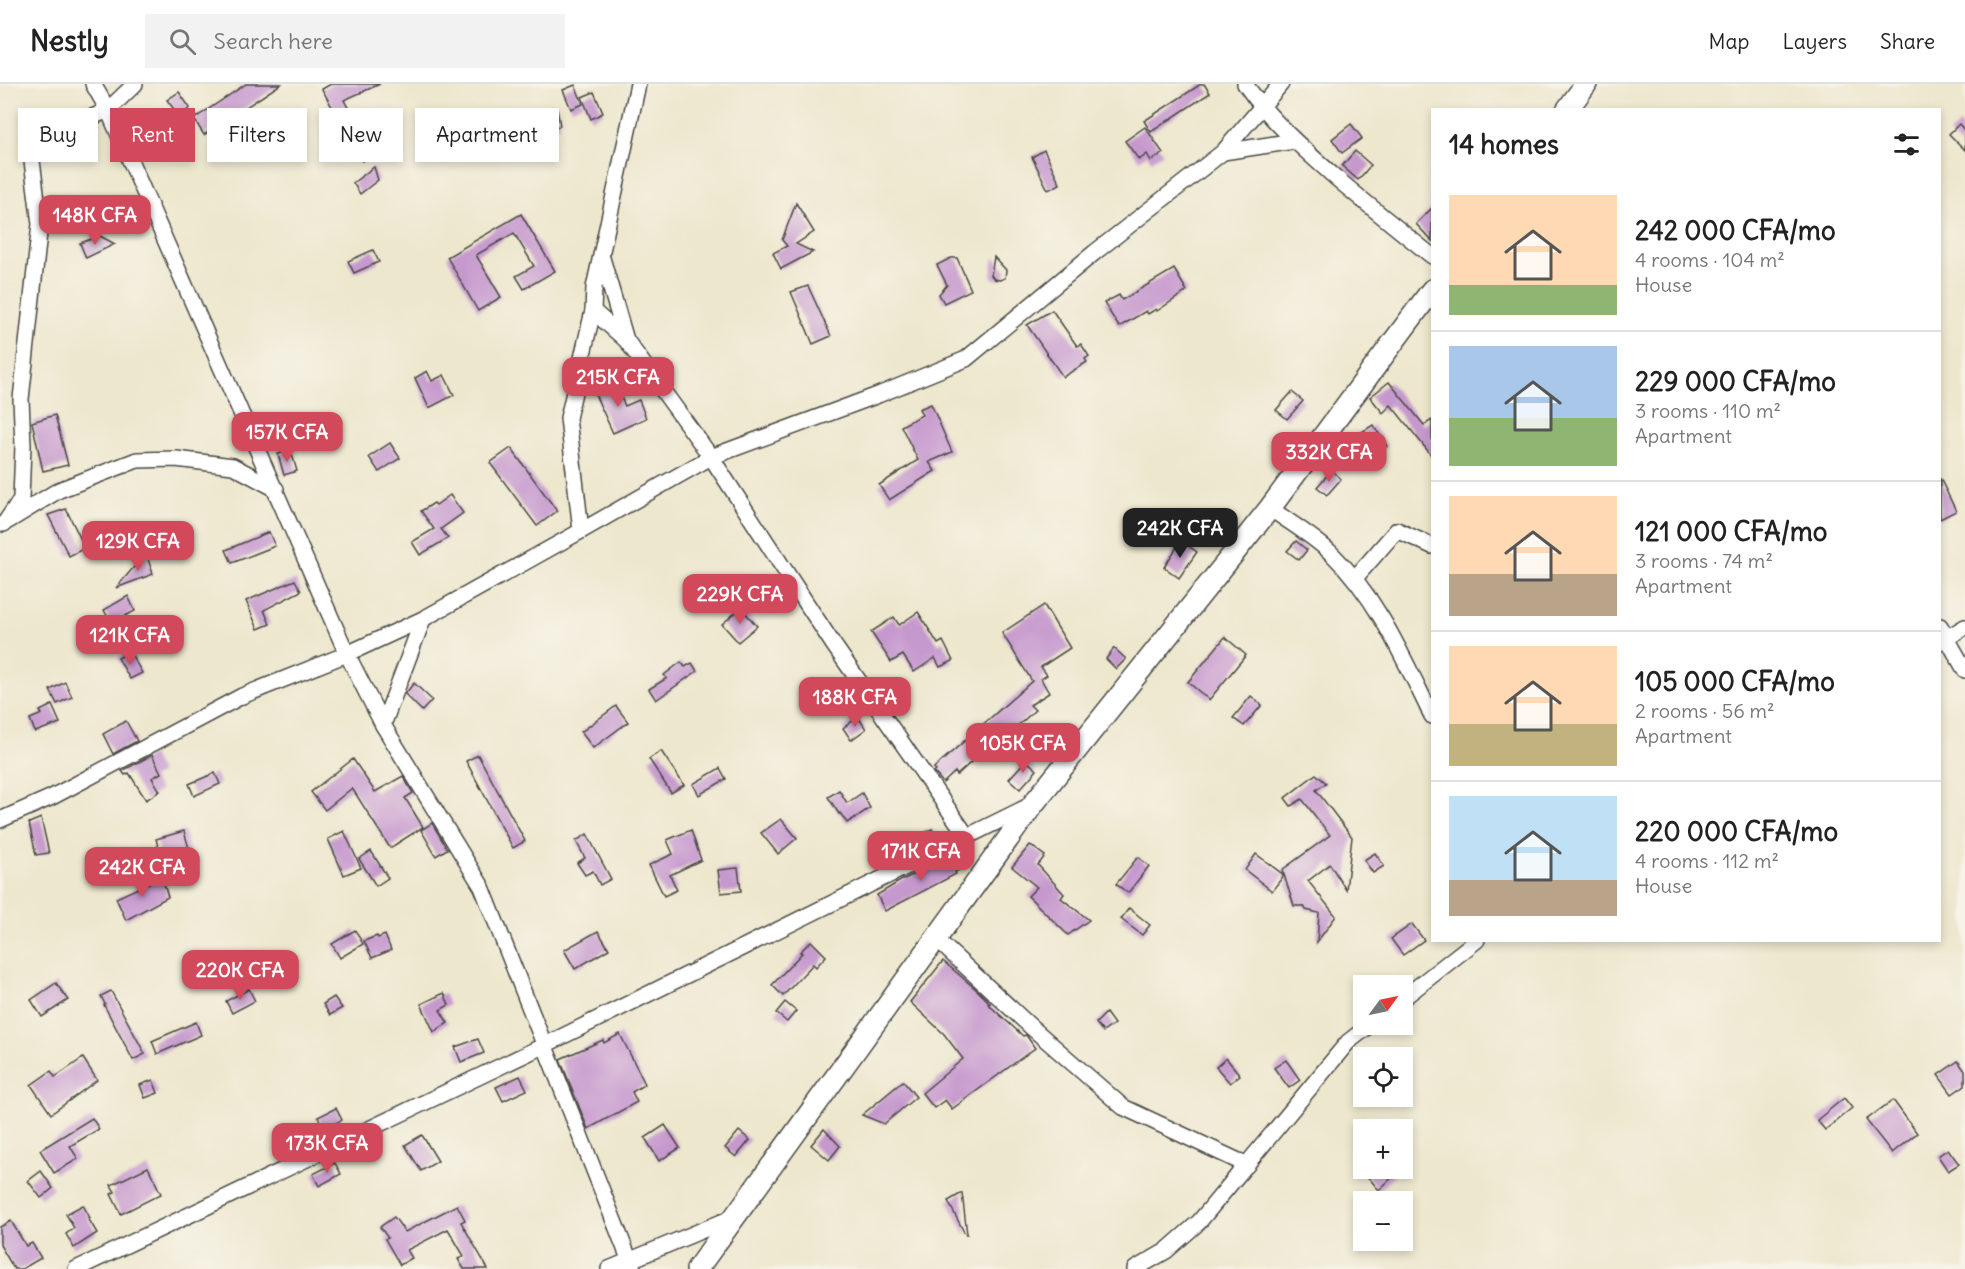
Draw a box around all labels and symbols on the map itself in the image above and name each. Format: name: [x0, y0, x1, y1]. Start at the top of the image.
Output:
pin: 148K CFA: [33, 195, 157, 246]
pin: 215K CFA: [556, 357, 680, 408]
pin: 157K CFA: [225, 412, 349, 463]
pin: 332K CFA: [1267, 432, 1391, 483]
pin: 242K CFA: [1118, 508, 1242, 559]
pin: 129K CFA: [76, 521, 200, 572]
pin: 229K CFA: [678, 574, 802, 625]
pin: 121K CFA: [68, 615, 192, 666]
pin: 188K CFA: [793, 677, 917, 728]
pin: 105K CFA: [961, 723, 1085, 774]
pin: 171K CFA: [859, 831, 983, 882]
pin: 242K CFA: [80, 847, 204, 898]
pin: 220K CFA: [178, 950, 302, 1001]
north arrow: [1353, 975, 1413, 1035]
pin: 173K CFA: [265, 1123, 389, 1174]

